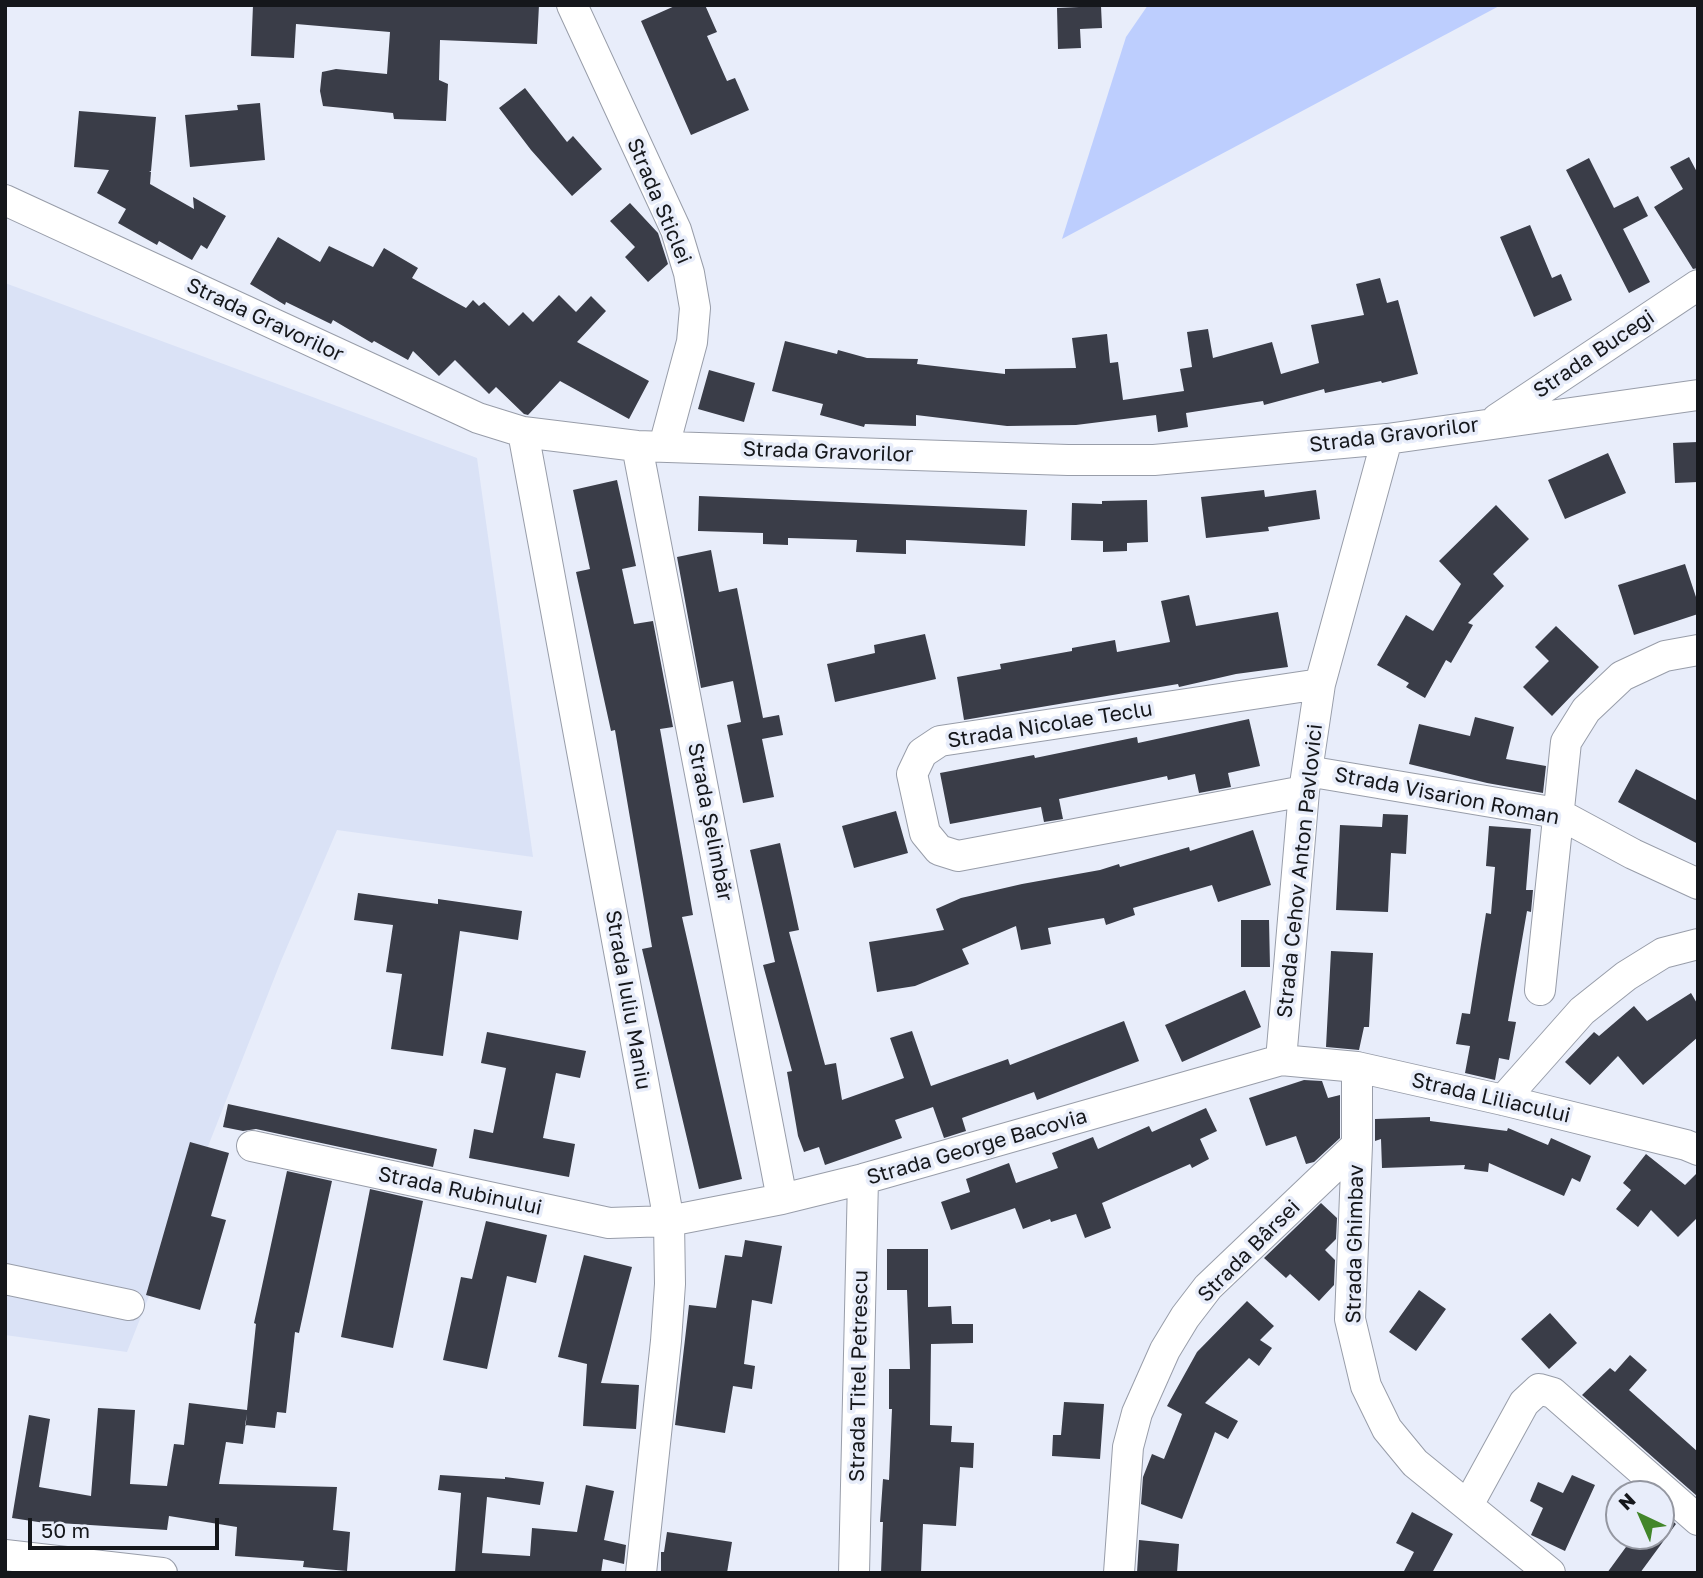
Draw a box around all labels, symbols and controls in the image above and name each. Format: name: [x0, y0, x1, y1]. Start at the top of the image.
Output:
street label: Strada Sticlei: [621, 134, 697, 268]
street label: Strada Gravorilor: [182, 273, 348, 367]
street label: Strada Bucegi: [1529, 304, 1659, 404]
street label: Strada Gravorilor: [1308, 412, 1480, 458]
street label: Strada Gravorilor: [742, 436, 914, 468]
street label: Strada Nicolae Teclu: [946, 696, 1154, 754]
street label: Strada Cehov Anton Pavlovici: [1272, 723, 1328, 1019]
street label: Strada Șelimbăr: [682, 741, 738, 903]
street label: Strada Visarion Roman: [1332, 762, 1562, 830]
street label: Strada Iuliu Maniu: [600, 908, 656, 1092]
street label: Strada Liliacului: [1409, 1067, 1573, 1129]
street label: Strada George Bacovia: [864, 1103, 1090, 1191]
street label: Strada Rubinului: [376, 1161, 544, 1221]
street label: Strada Ghimbav: [1341, 1164, 1369, 1324]
street label: Strada Bârsei: [1193, 1195, 1305, 1307]
street label: Strada Titel Petrescu: [845, 1270, 873, 1482]
north arrow: [1605, 1480, 1675, 1550]
text: N: [1613, 1488, 1640, 1514]
scale bar: [32, 1504, 222, 1548]
text: 50 m: [41, 1517, 90, 1543]

